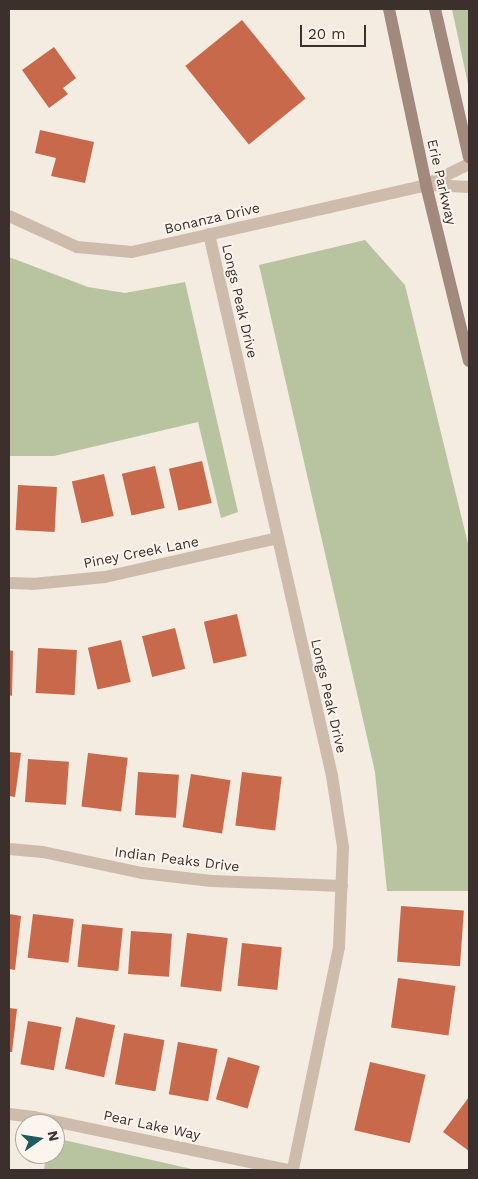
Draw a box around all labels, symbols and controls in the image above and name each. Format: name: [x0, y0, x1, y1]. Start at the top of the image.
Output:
scale bar: [303, 15, 369, 47]
text: 20 m: [308, 25, 346, 43]
street label: Erie Parkway: [424, 137, 460, 227]
street label: Bonanza Drive: [162, 199, 262, 237]
street label: Longs Peak Drive: [219, 242, 261, 360]
street label: Piney Creek Lane: [82, 533, 200, 571]
street label: Longs Peak Drive: [308, 637, 350, 755]
street label: Indian Peaks Drive: [114, 843, 240, 875]
street label: Pear Lake Way: [102, 1106, 202, 1144]
north arrow: [15, 1114, 65, 1164]
text: N: [45, 1129, 63, 1143]

